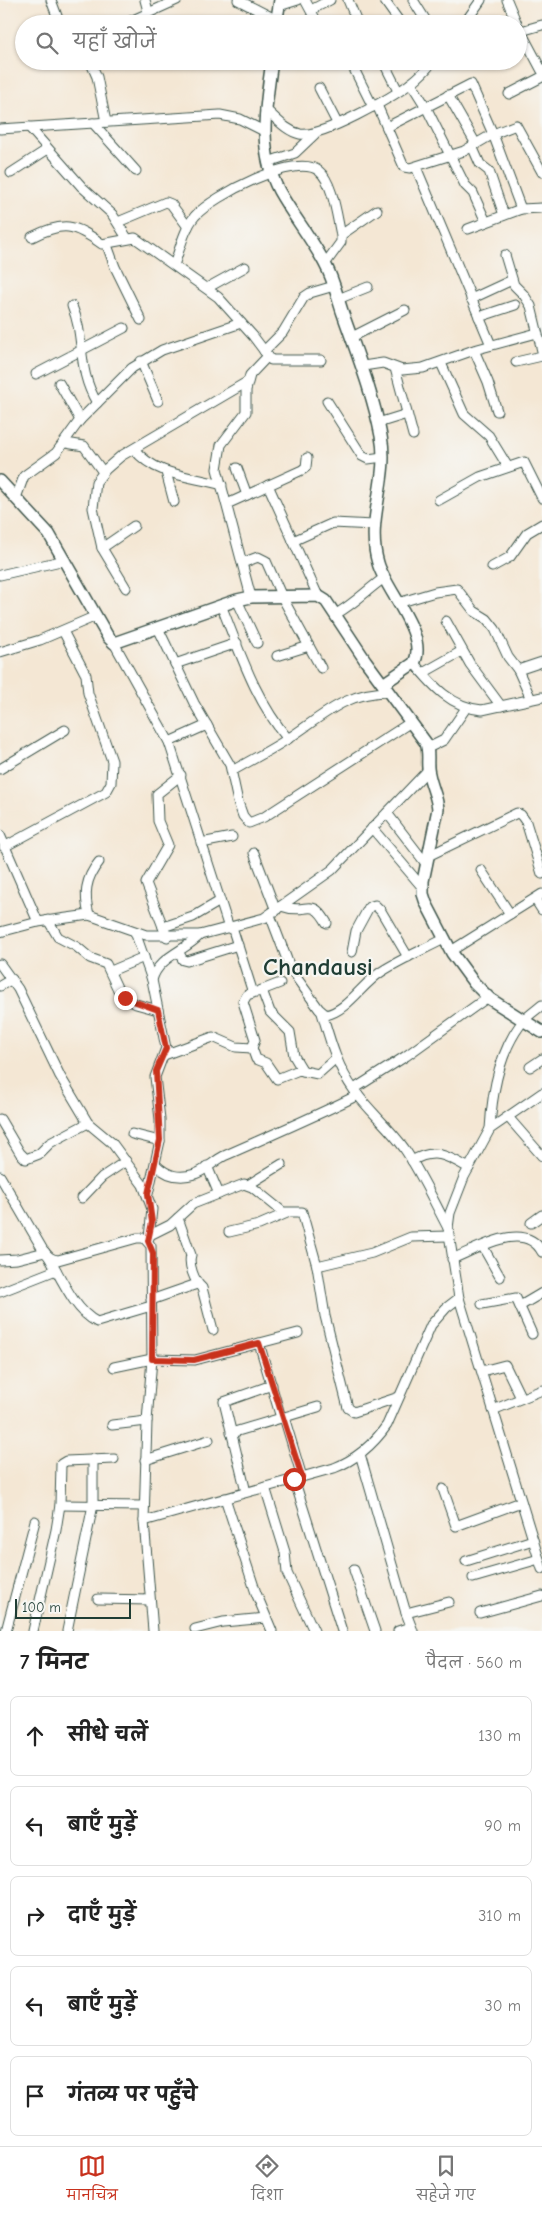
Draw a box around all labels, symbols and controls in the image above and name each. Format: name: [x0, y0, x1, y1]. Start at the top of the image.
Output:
search box: [15, 15, 527, 70]
icon: search: [33, 29, 61, 57]
text: यहाँ खोजें: [73, 31, 156, 53]
district label: Chandausi: [263, 952, 373, 981]
route end: [114, 987, 137, 1010]
route start: [283, 1468, 306, 1491]
scale bar: [15, 1596, 131, 1619]
text: 100 m: [22, 1599, 61, 1616]
text: 7 मिनट: [20, 1650, 88, 1674]
text: पैदल · 560 m: [426, 1654, 522, 1672]
icon: ahead: [21, 1722, 49, 1750]
text: सीधे चलें: [68, 1724, 148, 1746]
text: 130 m: [478, 1727, 521, 1745]
icon: left: [21, 1812, 49, 1840]
text: बाएँ मुड़ें: [68, 1814, 137, 1836]
text: 90 m: [484, 1817, 521, 1835]
icon: right: [21, 1902, 49, 1930]
text: दाएँ मुड़ें: [68, 1904, 136, 1926]
text: 310 m: [478, 1907, 521, 1925]
icon: left: [21, 1992, 49, 2020]
text: बाएँ मुड़ें: [68, 1994, 137, 2016]
text: 30 m: [485, 1997, 521, 2015]
icon: arrive: [21, 2082, 49, 2110]
text: गंतव्य पर पहुँचे: [68, 2084, 197, 2106]
tab: मानचित्र: [67, 2152, 118, 2211]
tab: दिशा: [251, 2152, 283, 2211]
tab: सहेजे गए: [416, 2152, 475, 2211]

